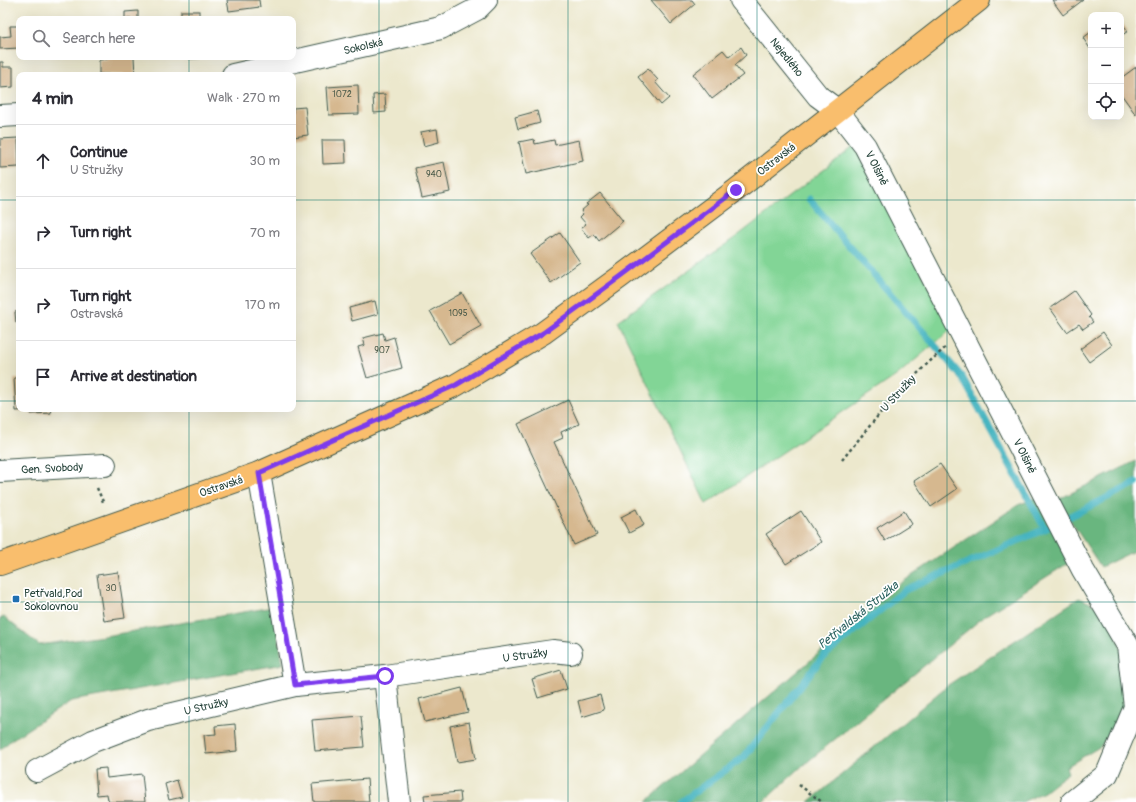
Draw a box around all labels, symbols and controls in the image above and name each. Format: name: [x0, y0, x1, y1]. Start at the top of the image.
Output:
map controls: [1088, 12, 1124, 120]
button: +: [1088, 12, 1124, 48]
search box: [16, 16, 296, 60]
icon: search: [30, 27, 52, 49]
text: Search here: [62, 29, 135, 48]
street label: Nejedlého: [767, 35, 806, 79]
street label: Sokolská: [342, 36, 384, 57]
button: −: [1088, 48, 1124, 84]
button: locate: [1088, 84, 1124, 120]
text: 4 min: [32, 88, 73, 109]
house number: 1072: [332, 89, 352, 100]
text: Walk · 270 m: [207, 90, 280, 106]
street label: Ostravská: [755, 140, 798, 178]
text: Continue: [70, 143, 128, 162]
street label: V Olšině: [862, 149, 891, 188]
icon: ahead: [32, 150, 54, 172]
text: 30 m: [250, 153, 280, 169]
text: U Stružky: [70, 162, 123, 178]
house number: 940: [426, 169, 442, 180]
route end: [727, 181, 745, 199]
icon: right: [32, 222, 54, 244]
text: Turn right: [70, 223, 131, 242]
text: 70 m: [250, 225, 280, 241]
text: Turn right: [70, 287, 131, 306]
icon: right: [32, 294, 54, 316]
text: 170 m: [245, 297, 280, 313]
text: Ostravská: [70, 306, 123, 322]
house number: 1095: [448, 308, 468, 319]
house number: 907: [374, 345, 390, 356]
icon: arrive: [32, 366, 54, 388]
text: Arrive at destination: [70, 367, 197, 386]
street label: U Stružky: [878, 372, 919, 414]
street label: V Olšině: [1010, 437, 1039, 476]
street label: Gen. Svobody: [21, 460, 84, 477]
street label: Ostravská: [198, 473, 245, 500]
water label: Petřvaldská Stružka: [815, 577, 903, 652]
house number: 30: [105, 583, 117, 594]
place label: Petřvald,Pod Sokolovnou: [24, 587, 82, 613]
marker: Petřvald,Pod Sokolovnou: [11, 594, 21, 604]
street label: U Stružky: [502, 646, 549, 665]
route start: [376, 667, 394, 685]
street label: U Stružky: [183, 695, 230, 718]

